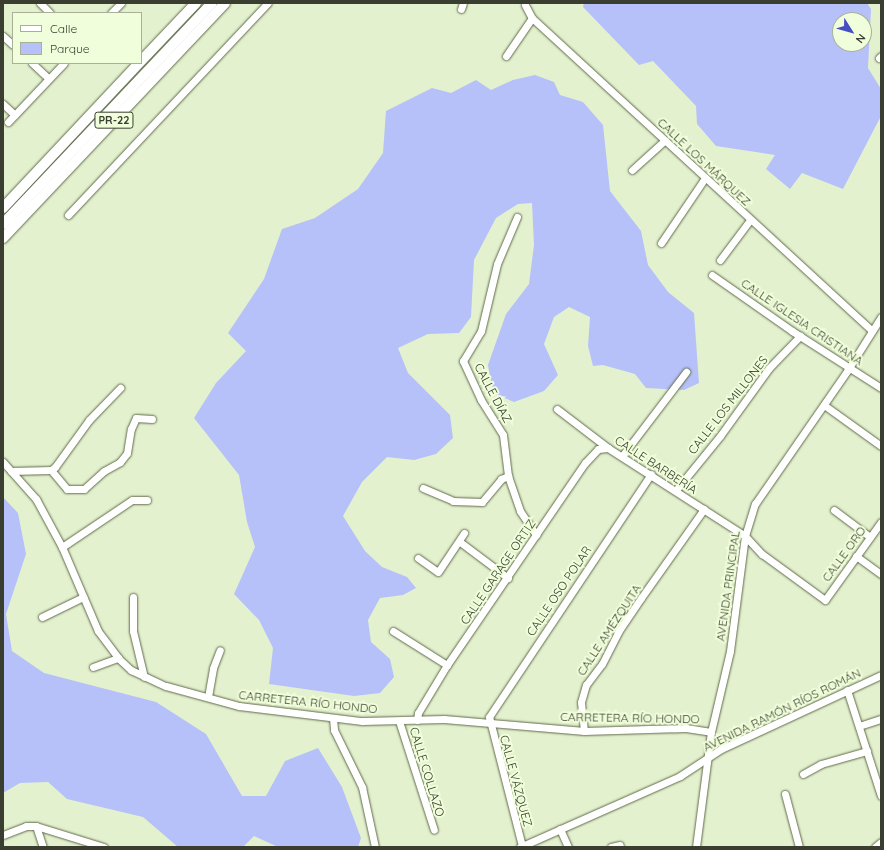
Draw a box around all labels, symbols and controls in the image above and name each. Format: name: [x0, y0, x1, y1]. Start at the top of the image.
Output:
legend: [12, 12, 142, 64]
north arrow: [832, 12, 872, 52]
text: Calle: [50, 21, 77, 36]
text: N: [853, 31, 869, 46]
text: Parque: [50, 41, 90, 56]
road number: PR-22: [94, 111, 134, 129]
street label: CALLE LOS MÁRQUEZ: [654, 115, 754, 209]
street label: CALLE IGLESIA CRISTIANA: [738, 276, 866, 368]
street label: CALLE LOS MILLONES: [685, 353, 771, 457]
street label: CALLE DÍAZ: [471, 361, 515, 425]
street label: CALLE BARBERÍA: [612, 433, 700, 497]
street label: CALLE GARAGE ORTIZ: [457, 517, 539, 627]
street label: CALLE ORO: [819, 524, 869, 584]
street label: AVENIDA PRINCIPAL: [713, 530, 743, 642]
street label: CALLE OSO POLAR: [524, 543, 594, 639]
street label: CALLE AMÉZQUITA: [574, 582, 644, 678]
street label: AVENIDA RAMÓN RÍOS ROMÁN: [701, 665, 863, 755]
street label: CARRETERA RÍO HONDO: [238, 688, 378, 716]
street label: CARRETERA RÍO HONDO: [560, 710, 700, 726]
street label: CALLE COLLAZO: [407, 725, 447, 819]
street label: CALLE VÁZQUEZ: [497, 734, 535, 828]

